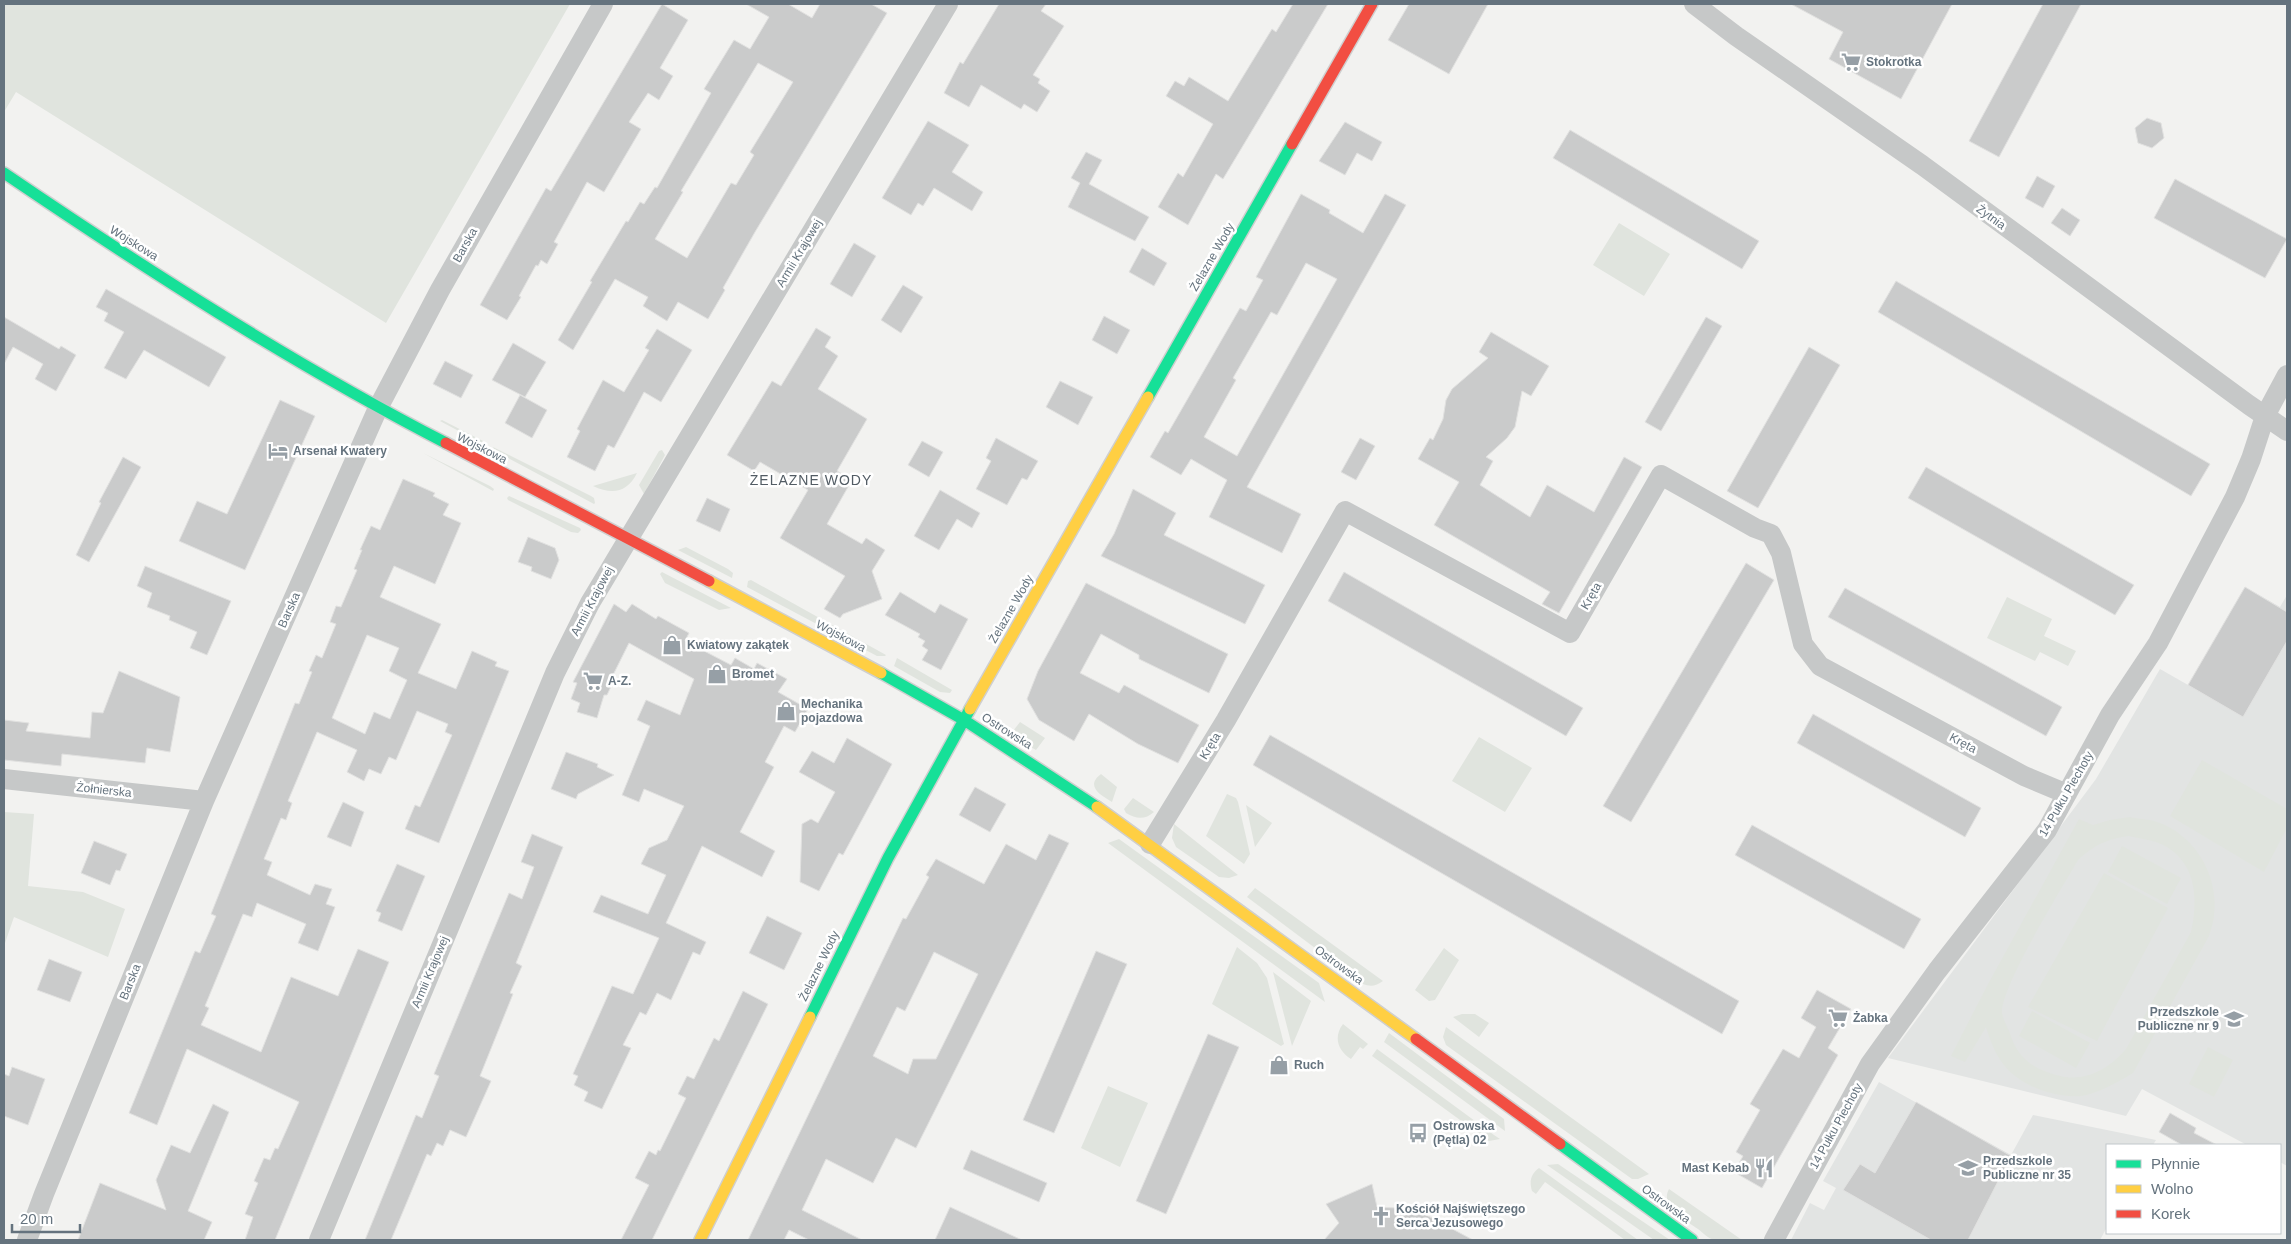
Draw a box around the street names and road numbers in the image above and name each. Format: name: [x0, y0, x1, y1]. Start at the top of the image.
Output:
street label: Żytnia: [1974, 202, 2009, 232]
street label: Armii Krajowej: [773, 217, 825, 289]
street label: Żelazne Wody: [1187, 220, 1237, 294]
street label: Wojskowa: [107, 223, 161, 264]
street label: Barska: [450, 225, 480, 265]
street label: Wojskowa: [455, 429, 510, 467]
street label: Armii Krajowej: [568, 564, 616, 638]
street label: Żelazne Wody: [986, 572, 1036, 646]
street label: Kręta: [1578, 580, 1604, 612]
street label: Barska: [275, 590, 303, 630]
street label: Wojskowa: [814, 617, 869, 655]
street label: Ostrowska: [979, 710, 1035, 752]
street label: Kręta: [1197, 730, 1224, 762]
street label: Kręta: [1947, 730, 1979, 756]
street label: 14 Pułku Piechoty: [2036, 749, 2096, 839]
street label: Żołnierska: [76, 780, 133, 800]
street label: Żelazne Wody: [796, 929, 842, 1003]
street label: Armii Krajowej: [409, 934, 451, 1010]
street label: Ostrowska: [1312, 943, 1366, 988]
street label: Barska: [117, 962, 144, 1002]
street label: 14 Pułku Piechoty: [1807, 1081, 1865, 1171]
street label: Ostrowska: [1639, 1182, 1693, 1227]

